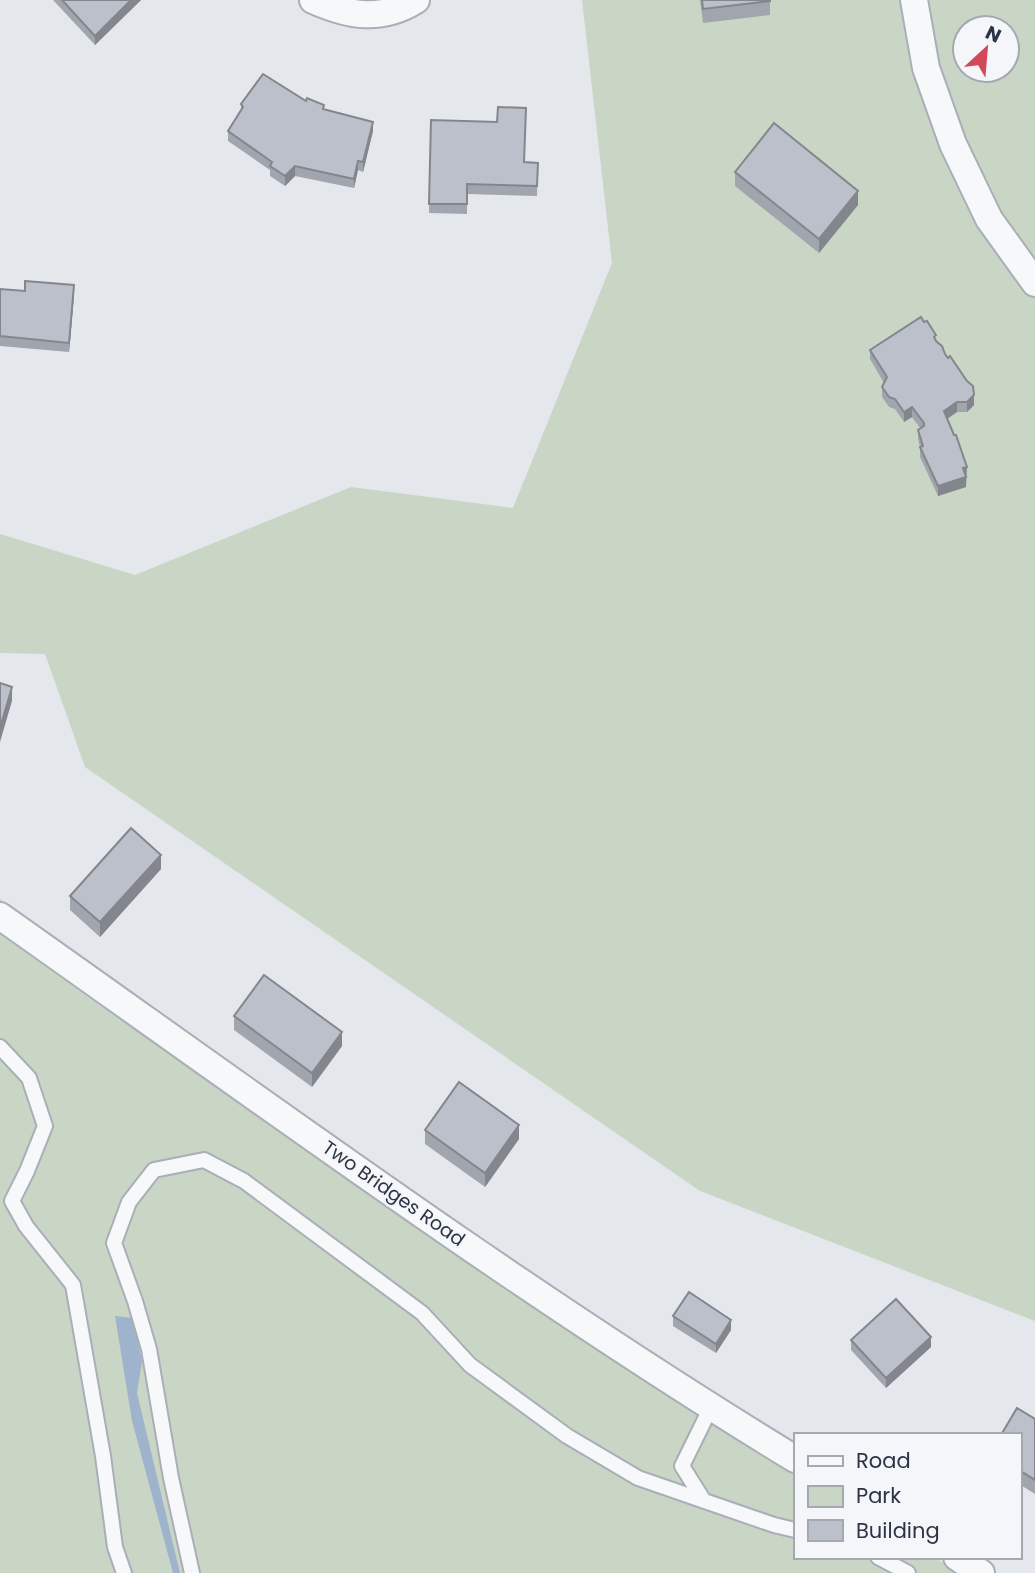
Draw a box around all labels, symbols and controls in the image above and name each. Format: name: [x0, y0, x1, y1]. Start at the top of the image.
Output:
north arrow: [951, 14, 1021, 84]
text: N: [981, 19, 1006, 49]
street label: Two Bridges Road: [317, 1134, 470, 1253]
legend: [794, 1433, 1021, 1559]
text: Road: [856, 1446, 911, 1475]
text: Park: [856, 1481, 901, 1510]
text: Building: [856, 1516, 940, 1545]

